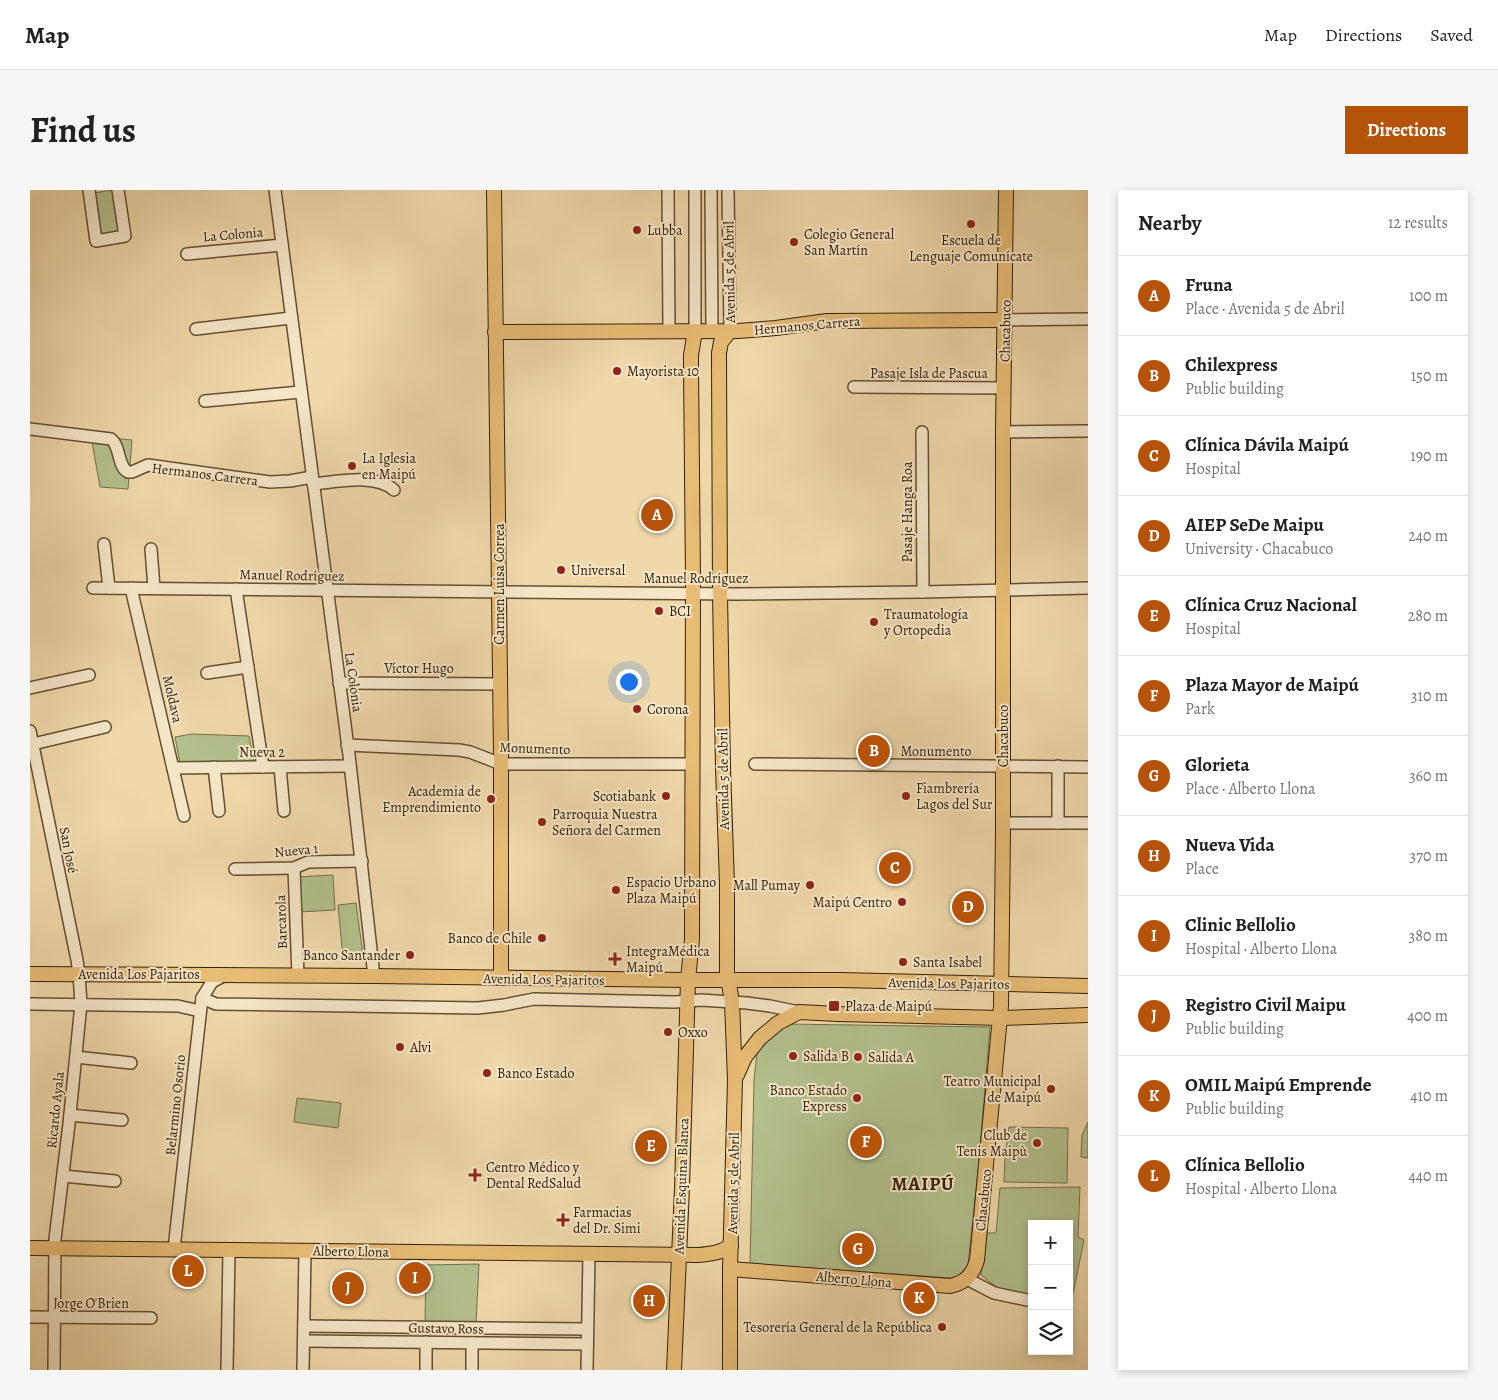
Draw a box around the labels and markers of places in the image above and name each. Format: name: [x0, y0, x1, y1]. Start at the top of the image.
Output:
marker: Escuela de Lenguaje Comunícate: [965, 218, 977, 230]
place label: Lubba: [647, 221, 683, 240]
marker: Lubba: [631, 224, 643, 236]
place label: Colegio General San Martín: [804, 225, 895, 260]
place label: Escuela de Lenguaje Comunícate: [909, 231, 1033, 266]
marker: Colegio General San Martín: [788, 236, 800, 248]
place label: Mayorista 10: [627, 362, 699, 381]
marker: Mayorista 10: [611, 365, 623, 377]
place label: La Iglesia en Maipú: [362, 449, 416, 484]
marker: La Iglesia en Maipú: [346, 460, 358, 472]
pin: A: [641, 496, 673, 534]
place label: Universal: [571, 561, 626, 580]
marker: Universal: [555, 564, 567, 576]
place label: BCI: [669, 602, 691, 621]
marker: BCI: [653, 605, 665, 617]
place label: Traumatología y Ortopedia: [883, 605, 969, 640]
marker: Traumatología y Ortopedia: [868, 616, 880, 628]
place label: Corona: [647, 700, 689, 719]
marker: Corona: [631, 703, 643, 715]
pin: B: [858, 732, 890, 770]
place label: Fiambrería Lagos del Sur: [916, 779, 993, 814]
place label: Academia de Emprendimiento: [382, 782, 481, 817]
place label: Scotiabank: [593, 787, 656, 806]
marker: Scotiabank: [660, 790, 672, 802]
marker: Fiambrería Lagos del Sur: [900, 790, 912, 802]
marker: Academia de Emprendimiento: [485, 793, 497, 805]
place label: Parroquia Nuestra Señora del Carmen: [552, 805, 661, 840]
marker: Parroquia Nuestra Señora del Carmen: [536, 816, 548, 828]
pin: C: [879, 849, 911, 887]
place label: Espacio Urbano Plaza Maipú: [626, 873, 716, 908]
place label: Mall Pumay: [733, 876, 801, 895]
marker: Mall Pumay: [804, 879, 816, 891]
marker: Espacio Urbano Plaza Maipú: [610, 884, 622, 896]
pin: D: [952, 888, 984, 926]
place label: Maipú Centro: [813, 893, 892, 912]
marker: Maipú Centro: [896, 896, 908, 908]
place label: Banco de Chile: [448, 929, 532, 948]
marker: Banco de Chile: [536, 932, 548, 944]
place label: IntegraMédica Maipú: [626, 942, 710, 977]
place label: Banco Santander: [303, 946, 401, 965]
marker: Banco Santander: [404, 949, 416, 961]
marker: IntegraMédica Maipú: [608, 952, 622, 966]
place label: Santa Isabel: [913, 953, 983, 972]
marker: Santa Isabel: [897, 956, 909, 968]
place label: Plaza de Maipú: [845, 997, 933, 1016]
marker: Plaza de Maipú: [827, 999, 841, 1013]
place label: Oxxo: [678, 1023, 708, 1042]
marker: Oxxo: [662, 1026, 674, 1038]
place label: Alvi: [409, 1038, 432, 1057]
marker: Alvi: [394, 1041, 406, 1053]
place label: Salida B: [803, 1047, 849, 1066]
place label: Salida A: [868, 1048, 915, 1067]
marker: Salida B: [787, 1050, 799, 1062]
marker: Salida A: [852, 1051, 864, 1063]
place label: Banco Estado: [497, 1064, 575, 1083]
marker: Banco Estado: [481, 1067, 493, 1079]
place label: Teatro Municipal de Maipú: [944, 1072, 1042, 1107]
place label: Banco Estado Express: [769, 1081, 847, 1116]
marker: Teatro Municipal de Maipú: [1045, 1083, 1057, 1095]
marker: Banco Estado Express: [851, 1092, 863, 1104]
pin: F: [850, 1123, 882, 1161]
place label: Club de Tenis Maipù: [957, 1126, 1027, 1161]
pin: E: [635, 1127, 667, 1165]
marker: Club de Tenis Maipù: [1031, 1137, 1043, 1149]
place label: Centro Médico y Dental RedSalud: [486, 1158, 582, 1193]
marker: Centro Médico y Dental RedSalud: [468, 1168, 482, 1182]
place label: Farmacias del Dr. Simi: [573, 1203, 641, 1238]
marker: Farmacias del Dr. Simi: [557, 1214, 569, 1226]
pin: G: [842, 1230, 874, 1268]
pin: L: [172, 1252, 204, 1290]
pin: I: [399, 1259, 431, 1297]
pin: J: [332, 1269, 364, 1307]
pin: K: [903, 1279, 935, 1317]
pin: H: [633, 1282, 665, 1320]
place label: Tesorería General de la República: [744, 1318, 932, 1337]
marker: Tesorería General de la República: [936, 1321, 948, 1333]

